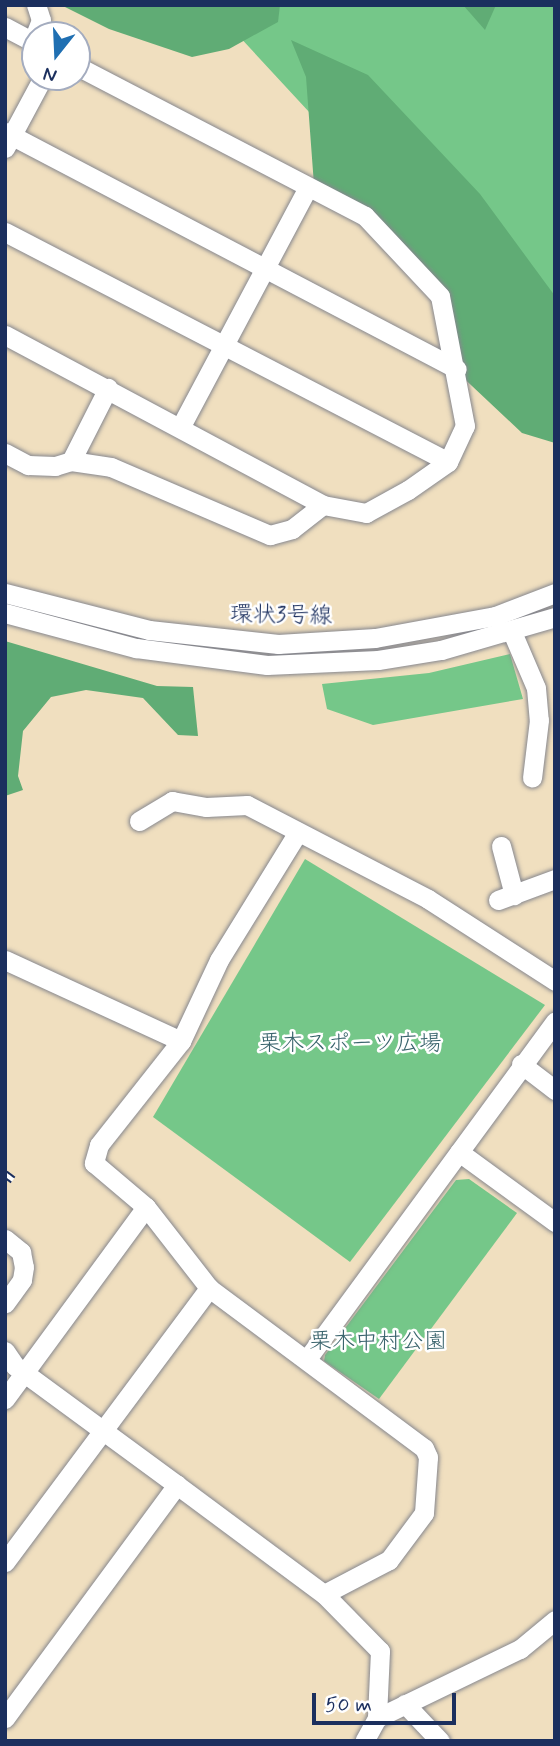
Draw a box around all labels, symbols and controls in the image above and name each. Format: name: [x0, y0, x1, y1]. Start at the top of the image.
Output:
north arrow: [21, 21, 91, 91]
text: N: [40, 61, 60, 88]
street label: 環状3号線: [230, 601, 332, 631]
park label: 栗木スポーツ広場: [258, 1030, 442, 1058]
park label: 栗木中村公園: [309, 1328, 447, 1356]
scale bar: [315, 1680, 458, 1724]
text: 50 m: [325, 1691, 372, 1719]

